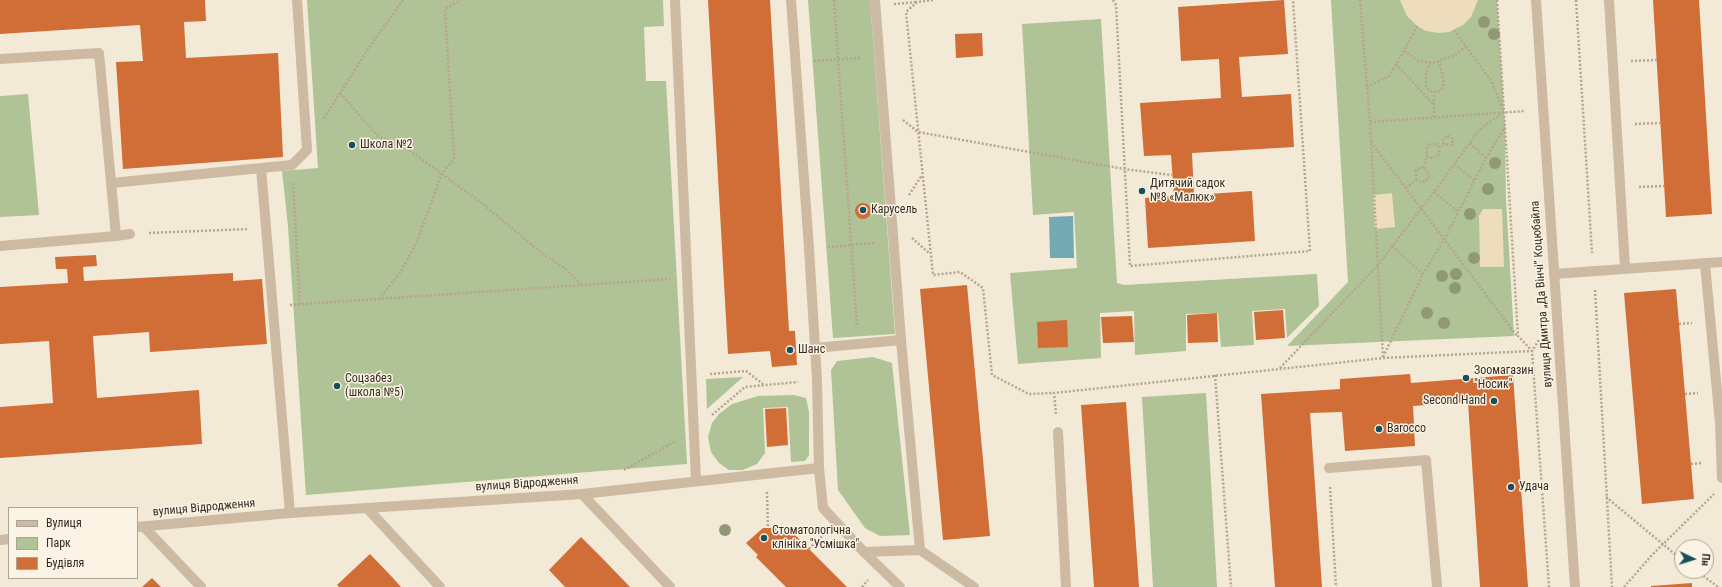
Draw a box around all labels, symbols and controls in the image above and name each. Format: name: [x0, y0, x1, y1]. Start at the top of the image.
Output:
place label: Школа №2: [360, 138, 413, 152]
marker: Школа №2: [347, 140, 357, 150]
place label: Дитячий садок №8 «Малюк»: [1150, 177, 1225, 205]
marker: Дитячий садок №8 «Малюк»: [1137, 186, 1147, 196]
street label: вулиця Дмитра „Да Вінчі” Коцюбайла: [1528, 200, 1556, 388]
place label: Карусель: [871, 203, 917, 217]
marker: Карусель: [858, 205, 868, 215]
place label: Шанс: [798, 343, 825, 357]
marker: Шанс: [785, 345, 795, 355]
place label: Зоомагазин "Носик": [1474, 364, 1534, 392]
place label: Соцзабез (школа №5): [345, 372, 404, 400]
marker: Зоомагазин "Носик": [1461, 373, 1471, 383]
marker: Соцзабез (школа №5): [332, 381, 342, 391]
place label: Second Hand: [1423, 394, 1486, 408]
marker: Second Hand: [1489, 396, 1499, 406]
place label: Barocco: [1387, 422, 1426, 436]
marker: Barocco: [1374, 424, 1384, 434]
street label: вулиця Відродження: [475, 473, 579, 495]
place label: Удача: [1519, 480, 1549, 494]
marker: Удача: [1506, 482, 1516, 492]
street label: вулиця Відродження: [152, 496, 256, 520]
legend: [8, 507, 138, 579]
text: Вулиця: [46, 516, 82, 530]
place label: Стоматологічна клініка "Усмішка": [772, 524, 859, 552]
marker: Стоматологічна клініка "Усмішка": [759, 533, 769, 543]
text: Парк: [46, 536, 71, 550]
north arrow: [1674, 539, 1714, 579]
text: Пн: [1699, 553, 1712, 566]
text: Будівля: [46, 556, 84, 570]

